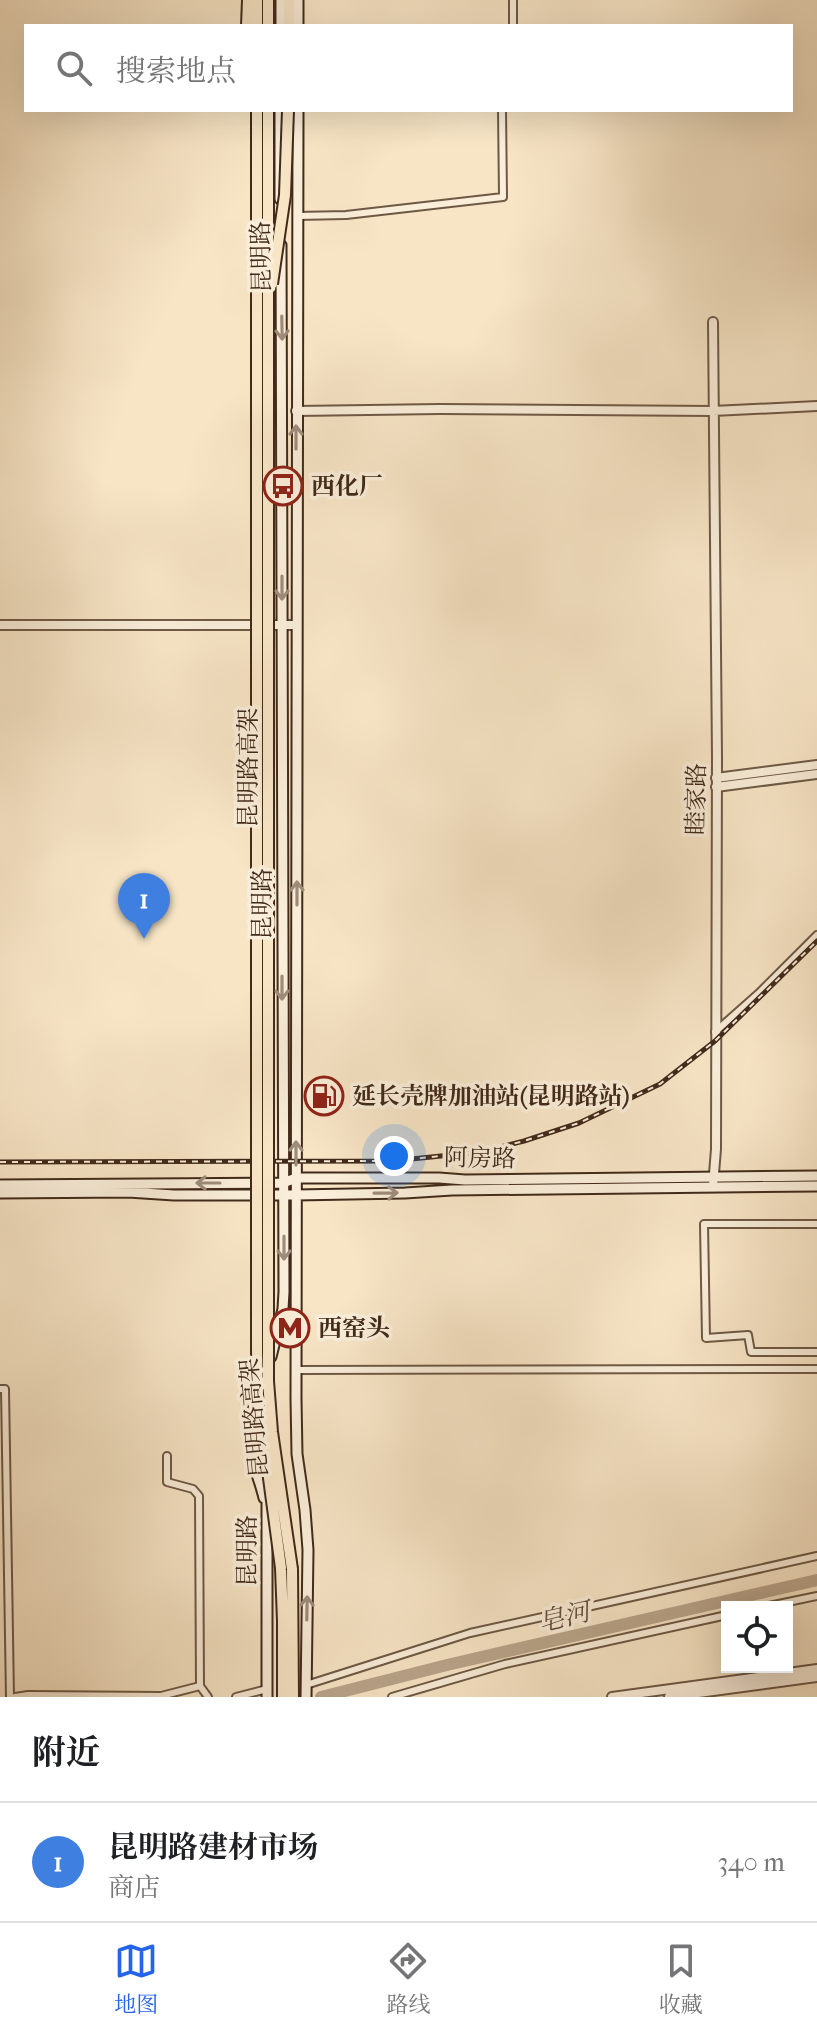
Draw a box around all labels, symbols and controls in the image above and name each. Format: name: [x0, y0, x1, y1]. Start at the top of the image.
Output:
search box: [24, 24, 793, 112]
icon: search: [52, 46, 96, 90]
text: 搜索地点: [116, 54, 236, 89]
street label: 昆明路: [246, 221, 276, 293]
one-way arrow: [274, 314, 290, 341]
one-way arrow: [288, 424, 304, 451]
bus stop icon: 西化厂: [262, 465, 304, 507]
place label: 西化厂: [311, 472, 383, 500]
one-way arrow: [274, 574, 290, 601]
street label: 昆明路高架: [234, 708, 262, 828]
street label: 睦家路: [681, 763, 711, 835]
street label: 昆明路: [248, 868, 276, 940]
pin: 1: [118, 873, 170, 939]
one-way arrow: [289, 880, 305, 907]
one-way arrow: [274, 974, 290, 1001]
fuel station icon: 延长壳牌加油站(昆明路站): [303, 1075, 345, 1117]
place label: 延长壳牌加油站(昆明路站): [352, 1082, 629, 1110]
your location: [374, 1136, 414, 1176]
one-way arrow: [288, 1140, 304, 1167]
street label: 阿房路: [444, 1143, 516, 1173]
one-way arrow: [195, 1175, 222, 1191]
one-way arrow: [372, 1186, 399, 1201]
one-way arrow: [276, 1234, 292, 1261]
metro station icon: 西窑头: [269, 1307, 311, 1349]
place label: 西窑头: [318, 1314, 390, 1342]
street label: 昆明路高架: [235, 1357, 273, 1479]
street label: 昆明路: [233, 1515, 261, 1587]
one-way arrow: [299, 1595, 315, 1622]
water label: 皂河: [535, 1595, 597, 1638]
map controls: [721, 1601, 793, 1673]
button: locate: [721, 1601, 793, 1673]
text: 附近: [32, 1733, 100, 1773]
text: 昆明路建材市场: [108, 1830, 318, 1865]
text: 1: [53, 1847, 63, 1878]
text: 340 m: [717, 1847, 785, 1878]
text: 商店: [108, 1872, 160, 1903]
tab: 地图: [114, 1939, 158, 2018]
tab: 路线: [386, 1939, 431, 2018]
tab: 收藏: [659, 1939, 703, 2018]

